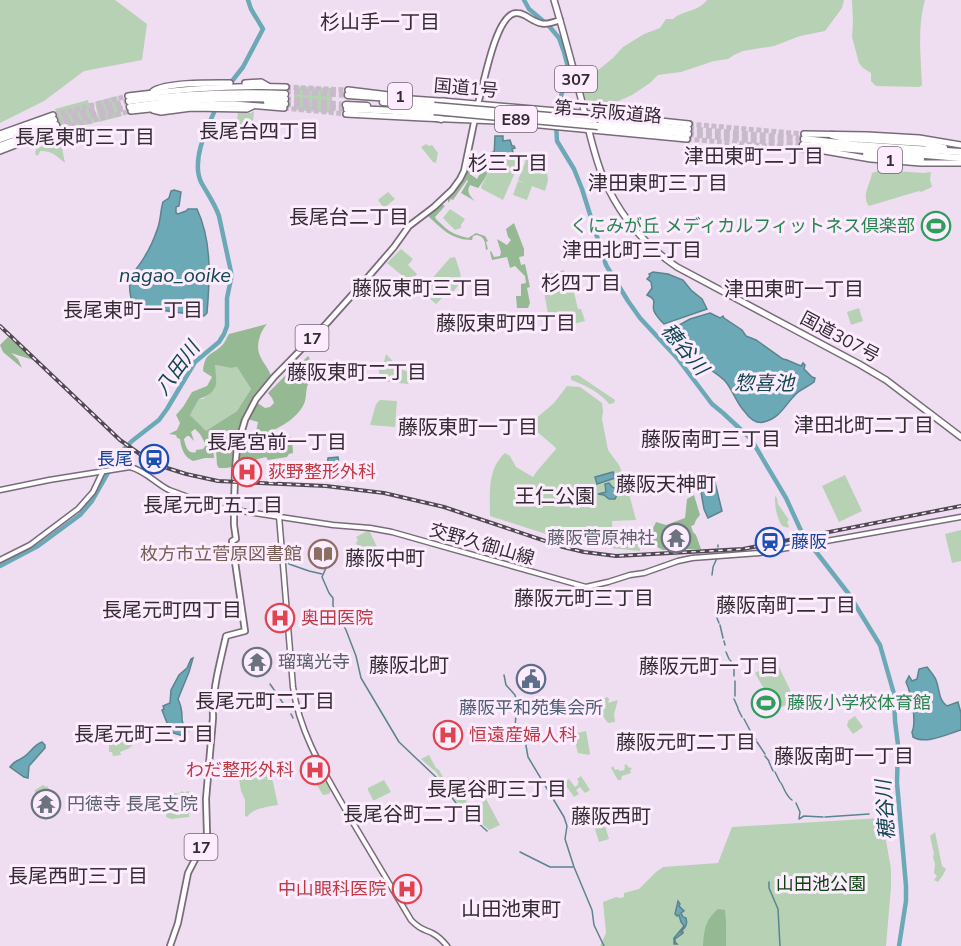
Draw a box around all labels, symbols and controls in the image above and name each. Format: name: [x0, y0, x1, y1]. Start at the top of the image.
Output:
district label: 杉山手一丁目: [320, 9, 440, 36]
road number: 307: [555, 66, 597, 92]
street label: 国道1号: [433, 73, 499, 103]
road number: 1: [388, 83, 412, 109]
street label: 第二京阪道路: [553, 95, 663, 129]
road number: E89: [495, 106, 537, 132]
district label: 長尾台四丁目: [199, 118, 319, 145]
district label: 長尾東町三丁目: [15, 124, 155, 151]
district label: 津田東町二丁目: [684, 143, 824, 170]
road number: 1: [878, 147, 902, 173]
district label: 杉三丁目: [468, 150, 548, 177]
district label: 津田東町三丁目: [588, 170, 728, 197]
district label: 長尾台二丁目: [289, 204, 409, 231]
sports icon: くにみが丘 メディカルフィットネス倶楽部: [920, 210, 952, 242]
place label: くにみが丘 メディカルフィットネス倶楽部: [570, 214, 915, 238]
district label: 津田北町三丁目: [562, 237, 702, 264]
water label: nagao_ooike: [119, 262, 231, 289]
district label: 杉四丁目: [541, 270, 621, 297]
district label: 藤阪東町三丁目: [352, 275, 492, 302]
district label: 津田東町一丁目: [724, 276, 864, 303]
district label: 長尾東町一丁目: [63, 297, 203, 324]
street label: 国道307号: [796, 306, 884, 368]
district label: 藤阪東町四丁目: [436, 310, 576, 337]
water label: 穂谷川: [655, 318, 716, 383]
road number: 17: [296, 325, 328, 351]
water label: 八田川: [149, 334, 207, 400]
district label: 藤阪東町二丁目: [287, 359, 427, 386]
water label: 惣喜池: [734, 370, 796, 397]
district label: 津田北町二丁目: [794, 412, 934, 439]
district label: 藤阪東町一丁目: [398, 414, 538, 441]
district label: 藤阪南町三丁目: [641, 426, 781, 453]
district label: 長尾宮前一丁目: [207, 429, 347, 456]
station icon: 長尾: [138, 443, 170, 475]
place label: 長尾: [97, 447, 133, 471]
hospital icon: 荻野整形外科: [231, 456, 263, 488]
place label: 荻野整形外科: [268, 460, 376, 484]
district label: 藤阪天神町: [616, 471, 716, 498]
district label: 王仁公園: [515, 483, 595, 510]
district label: 長尾元町五丁目: [143, 492, 283, 519]
street label: 交野久御山線: [427, 518, 537, 570]
temple icon: 藤阪菅原神社: [660, 522, 692, 554]
place label: 藤阪菅原神社: [547, 526, 655, 550]
station icon: 藤阪: [754, 526, 786, 558]
place label: 藤阪: [791, 530, 827, 554]
library icon: 枚方市立菅原図書館: [307, 538, 339, 570]
place label: 枚方市立菅原図書館: [140, 542, 302, 566]
district label: 藤阪中町: [345, 545, 425, 572]
district label: 藤阪元町三丁目: [514, 585, 654, 612]
district label: 藤阪南町二丁目: [716, 592, 856, 619]
district label: 長尾元町四丁目: [102, 597, 242, 624]
hospital icon: 奥田医院: [264, 602, 296, 634]
place label: 奥田医院: [301, 606, 373, 630]
temple icon: 瑠璃光寺: [241, 646, 273, 678]
place label: 瑠璃光寺: [278, 650, 350, 674]
district label: 藤阪北町: [369, 652, 449, 679]
district label: 藤阪元町一丁目: [639, 653, 779, 680]
public building icon: 藤阪平和苑集会所: [515, 663, 547, 695]
sports icon: 藤阪小学校体育館: [750, 687, 782, 719]
district label: 長尾元町二丁目: [195, 688, 335, 715]
place label: 藤阪小学校体育館: [787, 691, 931, 715]
place label: 藤阪平和苑集会所: [459, 696, 603, 720]
hospital icon: 恒遠産婦人科: [432, 719, 464, 751]
district label: 長尾元町三丁目: [74, 721, 214, 748]
place label: 恒遠産婦人科: [469, 723, 577, 747]
district label: 藤阪元町二丁目: [616, 729, 756, 756]
district label: 藤阪南町一丁目: [774, 743, 914, 770]
hospital icon: わだ整形外科: [299, 754, 331, 786]
place label: わだ整形外科: [186, 758, 294, 782]
district label: 長尾谷町三丁目: [427, 776, 567, 803]
water label: 穂谷川: [870, 777, 901, 841]
temple icon: 円徳寺 長尾支院: [30, 788, 62, 820]
place label: 円徳寺 長尾支院: [67, 792, 198, 816]
district label: 長尾谷町二丁目: [343, 801, 483, 828]
district label: 藤阪西町: [571, 803, 651, 830]
road number: 17: [184, 834, 218, 860]
district label: 長尾西町三丁目: [8, 863, 148, 890]
park label: 山田池公園: [776, 872, 866, 896]
hospital icon: 中山眼科医院: [391, 873, 423, 905]
place label: 中山眼科医院: [278, 877, 386, 901]
district label: 山田池東町: [461, 896, 561, 923]

